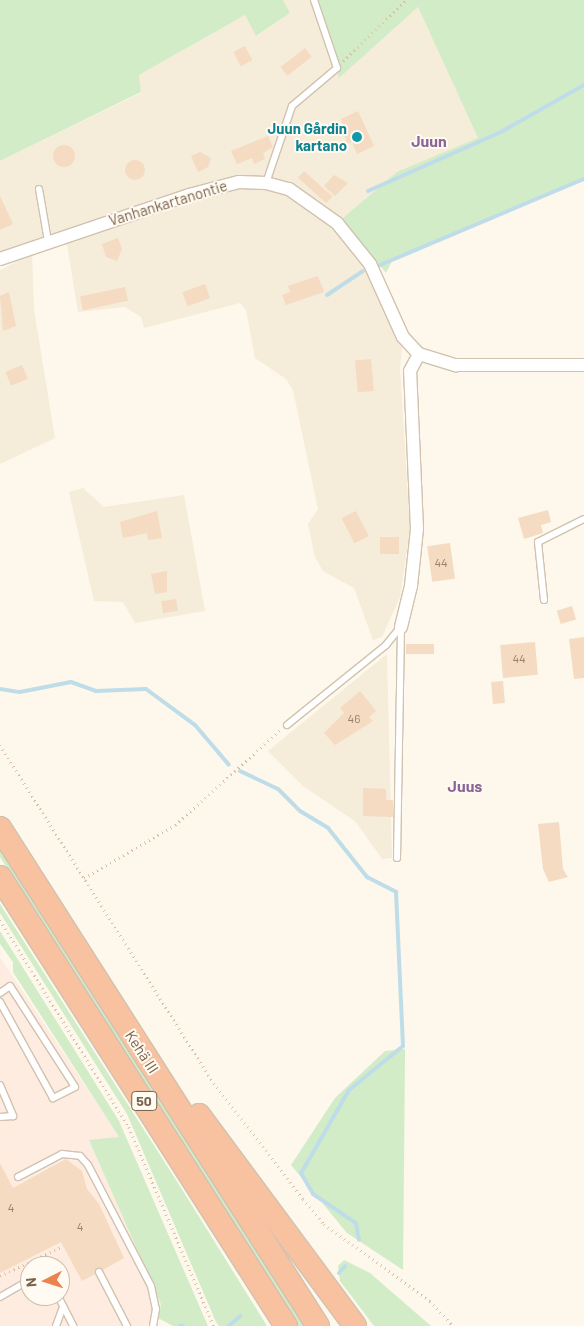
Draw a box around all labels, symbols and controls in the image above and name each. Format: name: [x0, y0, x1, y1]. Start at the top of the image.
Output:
place label: Juun Gårdin kartano: [268, 119, 347, 154]
marker: Juun Gårdin kartano: [351, 131, 363, 143]
district label: Juun: [411, 131, 447, 151]
street label: Vanhankartanontie: [107, 176, 229, 230]
house number: 44: [434, 556, 448, 570]
house number: 44: [512, 652, 526, 666]
house number: 46: [348, 712, 360, 726]
district label: Juus: [448, 776, 482, 796]
street label: Kehä III: [122, 1027, 162, 1077]
road number: 50: [130, 1090, 158, 1112]
house number: 4: [8, 1201, 14, 1215]
house number: 4: [77, 1220, 83, 1234]
north arrow: [20, 1256, 70, 1306]
text: N: [22, 1277, 39, 1288]

